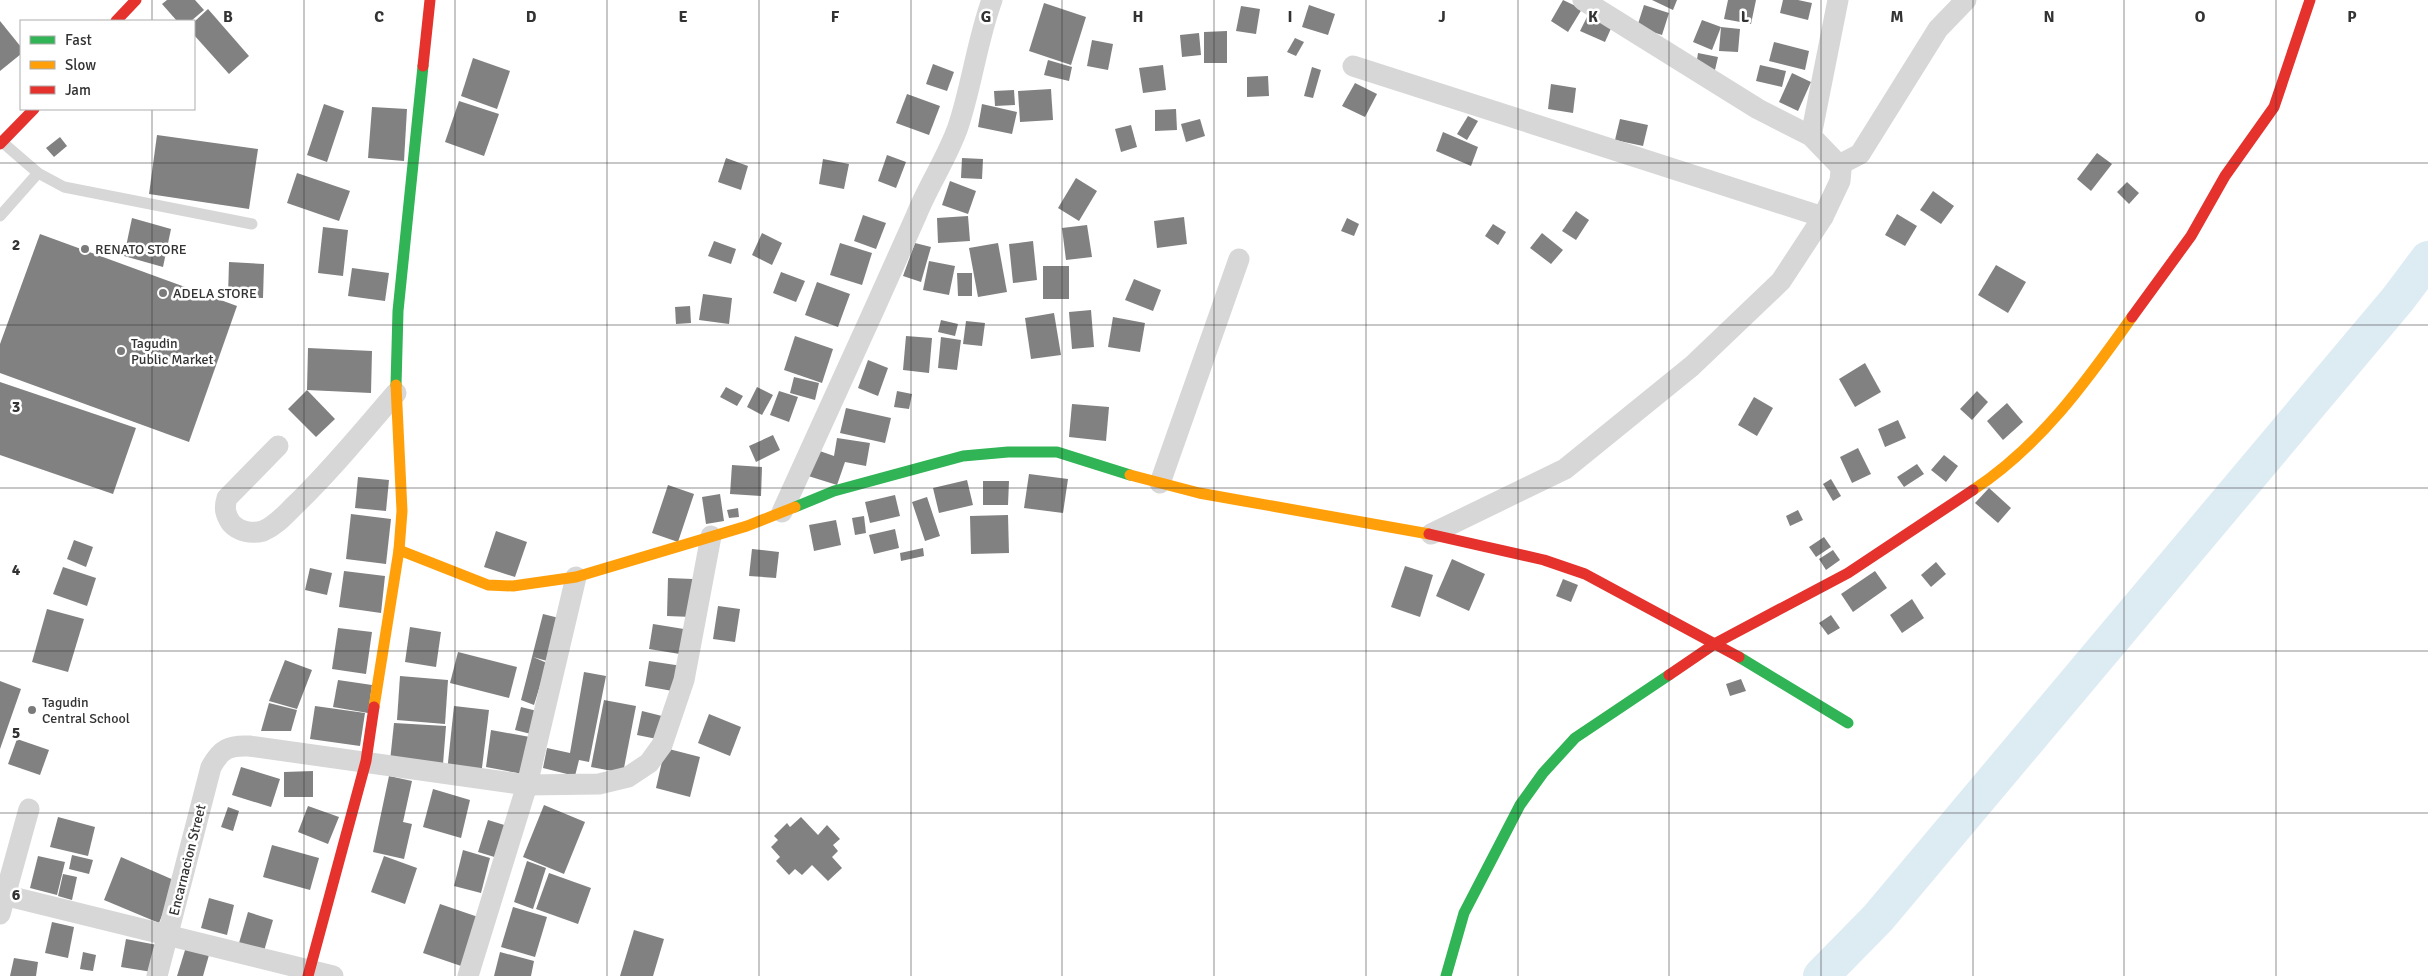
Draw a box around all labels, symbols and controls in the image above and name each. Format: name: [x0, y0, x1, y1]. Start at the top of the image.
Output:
text: B: [223, 7, 233, 27]
text: C: [374, 7, 384, 27]
text: D: [526, 7, 537, 27]
text: E: [678, 7, 688, 27]
text: F: [831, 7, 840, 27]
text: G: [981, 7, 991, 27]
text: H: [1133, 7, 1143, 27]
text: I: [1287, 7, 1293, 27]
text: J: [1438, 7, 1446, 27]
text: K: [1588, 7, 1598, 27]
text: L: [1741, 7, 1750, 27]
text: M: [1890, 7, 1904, 27]
text: N: [2043, 7, 2055, 27]
text: O: [2195, 7, 2206, 27]
text: P: [2347, 7, 2357, 27]
legend: [20, 20, 195, 110]
text: Fast: [65, 31, 92, 49]
text: Slow: [65, 56, 96, 74]
text: Jam: [65, 81, 91, 99]
text: 2: [12, 235, 20, 255]
place label: RENATO STORE: [95, 241, 187, 258]
marker: RENATO STORE: [79, 243, 91, 255]
place label: ADELA STORE: [173, 285, 257, 302]
marker: ADELA STORE: [157, 287, 169, 299]
place label: Tagudin Public Market: [131, 335, 214, 368]
marker: Tagudin Public Market: [115, 345, 127, 357]
text: 3: [12, 397, 20, 417]
text: 4: [12, 560, 21, 580]
place label: Tagudin Central School: [42, 694, 130, 727]
marker: Tagudin Central School: [26, 704, 38, 716]
text: 5: [12, 723, 20, 743]
street label: Encarnacion Street: [165, 803, 210, 918]
text: 6: [12, 885, 21, 905]

